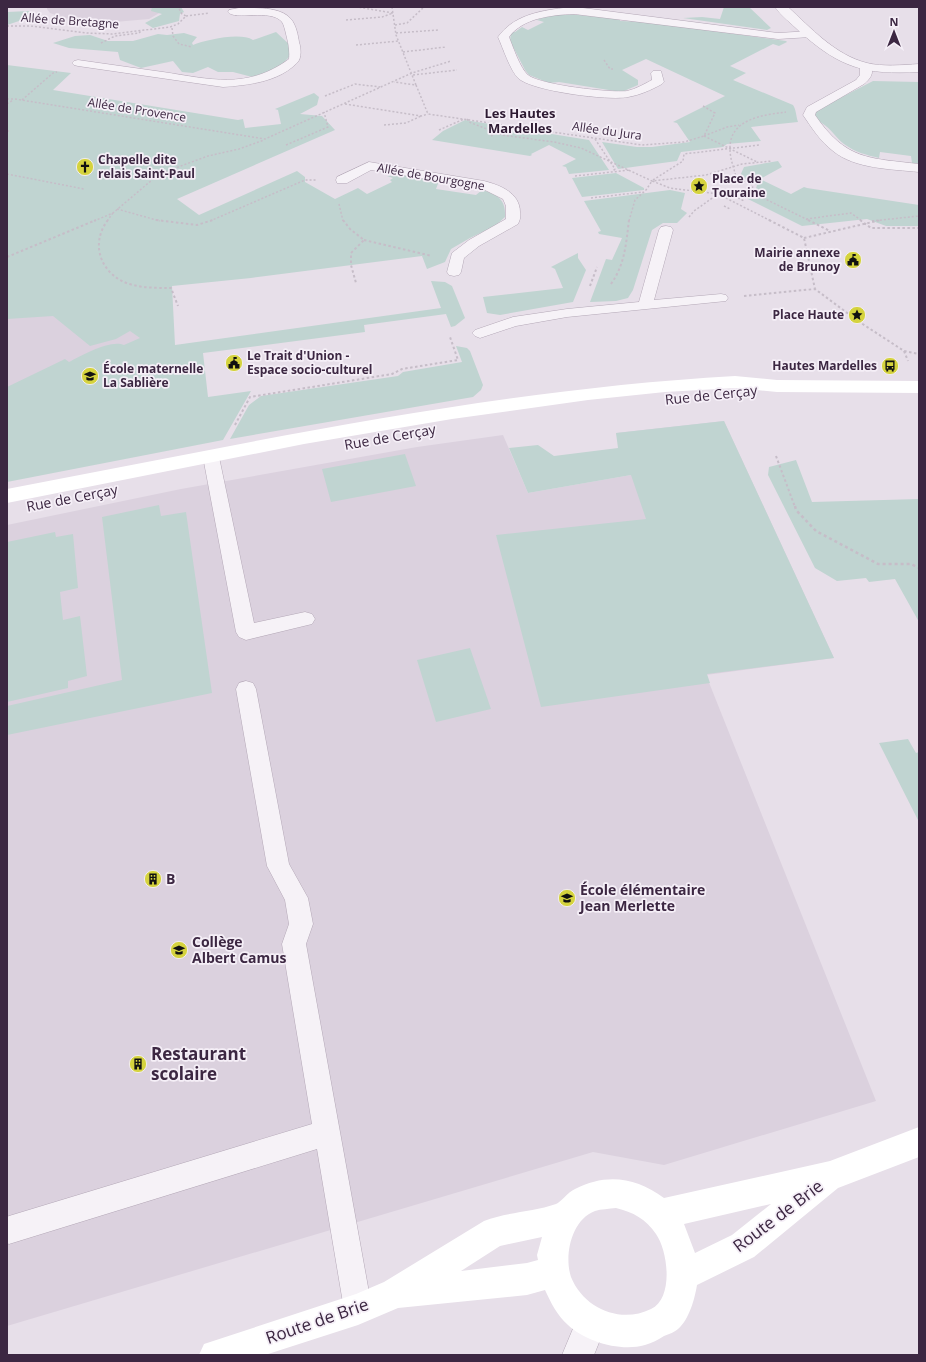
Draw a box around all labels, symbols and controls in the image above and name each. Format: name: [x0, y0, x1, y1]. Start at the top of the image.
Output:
street label: Allée de Bretagne: [20, 9, 120, 32]
north arrow: [874, 12, 914, 52]
text: N: [890, 14, 898, 29]
street label: Allée de Provence: [87, 93, 188, 126]
district label: Les Hautes Mardelles: [485, 104, 556, 137]
street label: Allée du Jura: [571, 117, 643, 144]
place label: Chapelle dite relais Saint-Paul: [98, 151, 195, 182]
church icon: Chapelle dite relais Saint-Paul: [75, 157, 95, 177]
street label: Allée de Bourgogne: [376, 159, 486, 194]
place label: Place de Touraine: [712, 170, 766, 201]
place icon: Place de Touraine: [689, 176, 709, 196]
place label: Mairie annexe de Brunoy: [754, 244, 840, 275]
public building icon: Mairie annexe de Brunoy: [843, 250, 863, 270]
place icon: Place Haute: [847, 305, 867, 325]
place label: Place Haute: [773, 306, 844, 323]
place label: Le Trait d'Union - Espace socio-culturel: [247, 347, 372, 378]
public building icon: Le Trait d'Union - Espace socio-culturel: [224, 353, 244, 373]
bus stop icon: Hautes Mardelles: [880, 356, 900, 376]
place label: Hautes Mardelles: [772, 357, 877, 374]
place label: École maternelle La Sablière: [103, 360, 203, 391]
school or university icon: École maternelle La Sablière: [80, 366, 100, 386]
street label: Rue de Cerçay: [664, 380, 759, 409]
street label: Rue de Cerçay: [343, 419, 438, 454]
street label: Rue de Cerçay: [25, 479, 120, 516]
building icon: B: [143, 869, 163, 889]
place label: B: [166, 869, 175, 888]
place label: École élémentaire Jean Merlette: [578, 880, 705, 915]
school or university icon: École élémentaire Jean Merlette: [557, 888, 577, 908]
place label: Collège Albert Camus: [192, 932, 286, 967]
school or university icon: Collège Albert Camus: [169, 940, 189, 960]
place label: Restaurant scolaire: [151, 1042, 246, 1085]
building icon: Restaurant scolaire: [128, 1054, 148, 1074]
street label: Route de Brie: [728, 1174, 827, 1257]
street label: Route de Brie: [262, 1292, 371, 1349]

